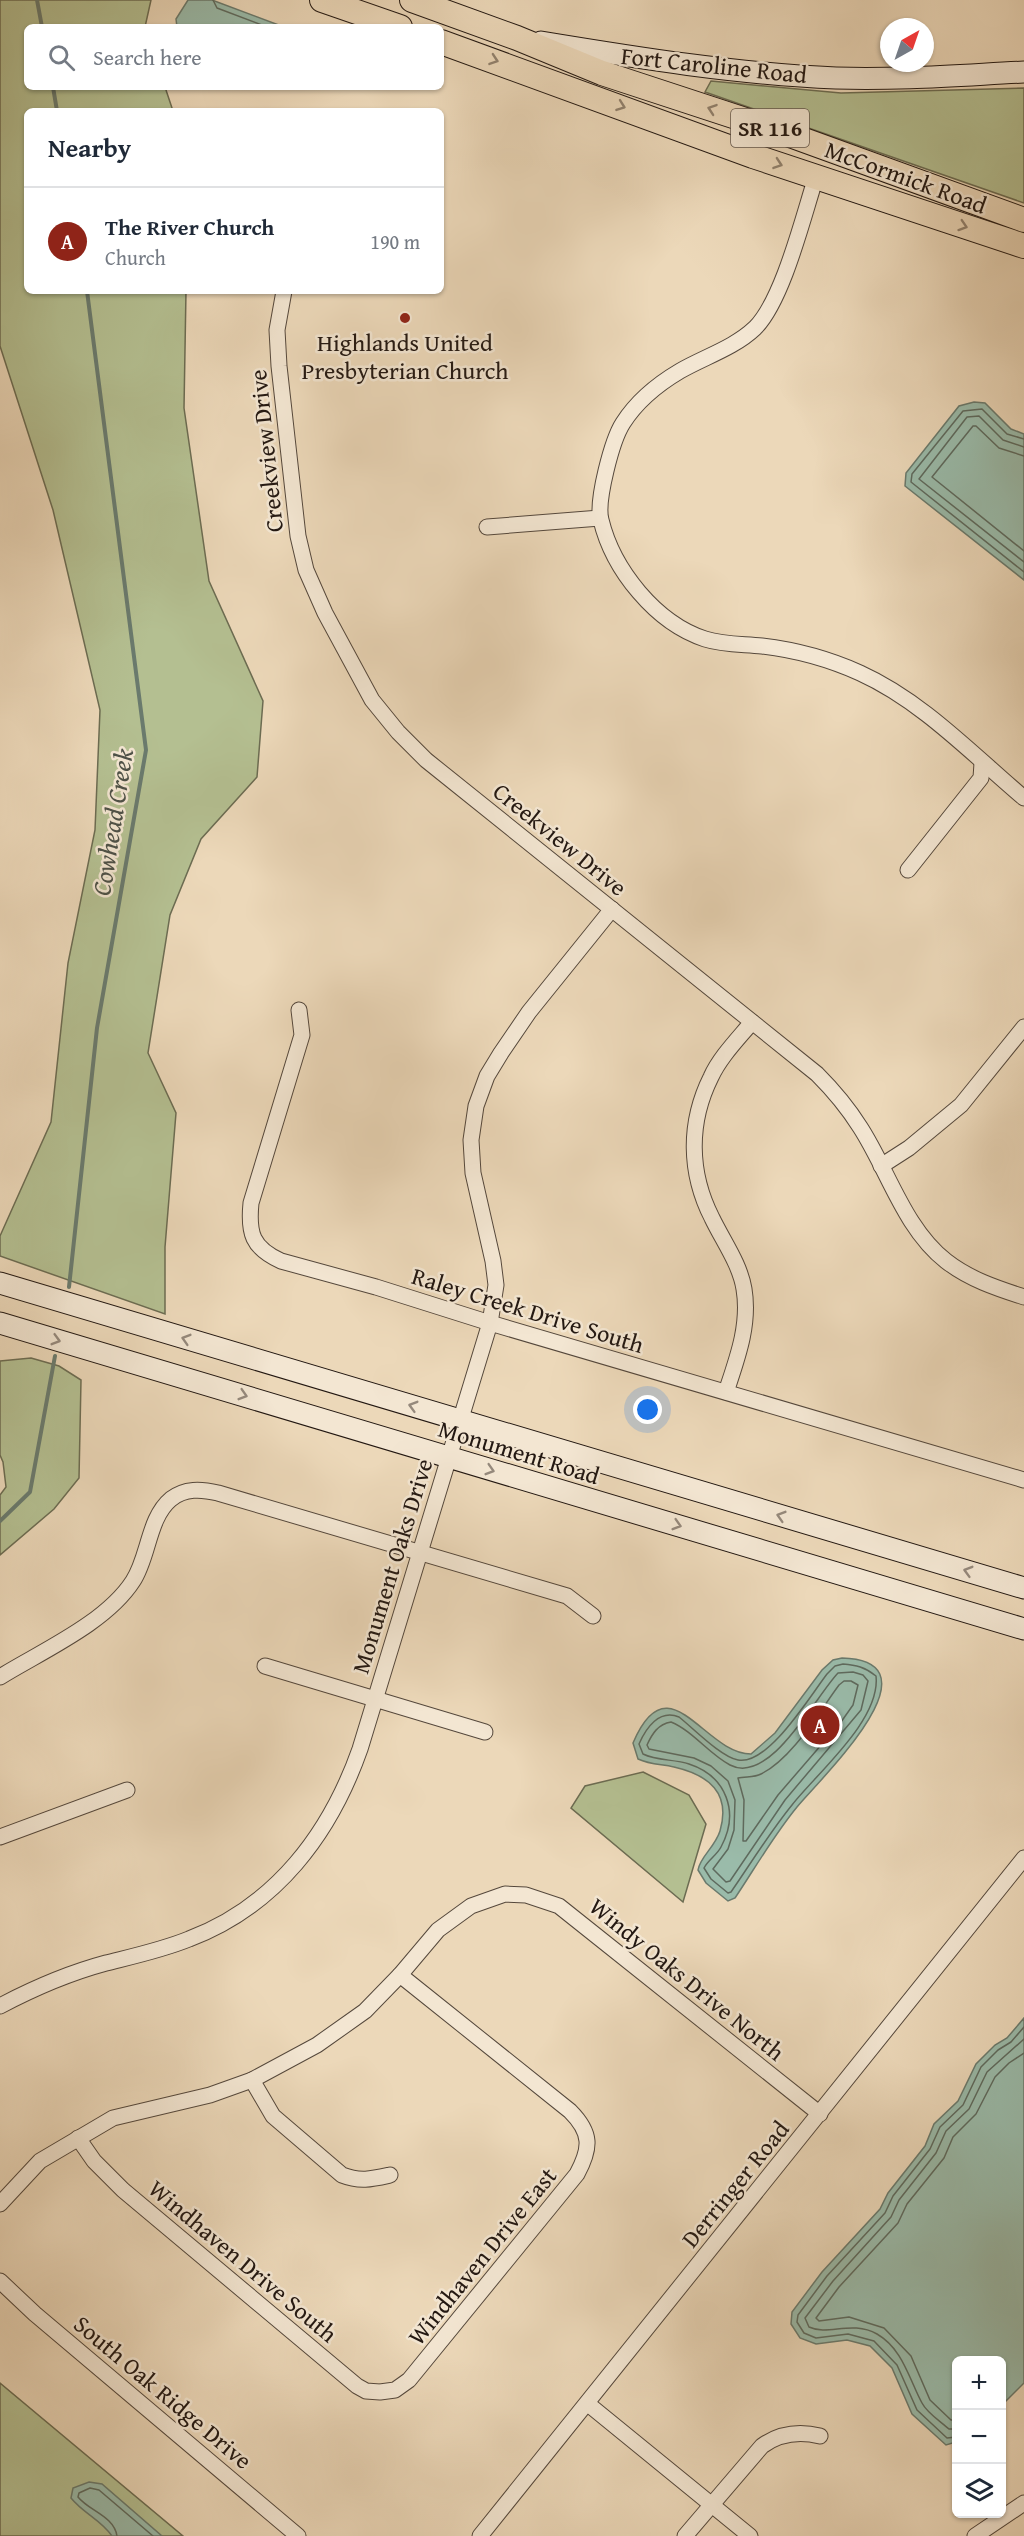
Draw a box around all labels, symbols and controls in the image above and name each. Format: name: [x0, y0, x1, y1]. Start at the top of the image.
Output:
north arrow: [880, 18, 934, 72]
search box: [24, 24, 444, 90]
street label: Fort Caroline Road: [619, 38, 809, 92]
icon: search: [45, 41, 78, 74]
text: Search here: [93, 41, 202, 73]
one-way arrow: [488, 53, 499, 66]
one-way arrow: [615, 99, 626, 112]
one-way arrow: [707, 103, 718, 116]
road number: SR 116: [731, 109, 809, 147]
text: Nearby: [48, 128, 131, 167]
street label: McCormick Road: [820, 132, 992, 223]
one-way arrow: [772, 157, 783, 169]
text: The River Church: [105, 211, 274, 243]
one-way arrow: [957, 219, 968, 231]
text: A: [61, 227, 74, 256]
text: 190 m: [370, 227, 420, 256]
text: Church: [105, 243, 166, 272]
marker: Highlands United Presbyterian Church: [398, 311, 412, 325]
place label: Highlands United Presbyterian Church: [302, 325, 509, 388]
street label: Creekview Drive: [240, 368, 292, 534]
water label: Cowhead Creek: [81, 746, 143, 898]
street label: Creekview Drive: [485, 774, 635, 904]
street label: Raley Creek Drive South: [408, 1258, 649, 1362]
one-way arrow: [50, 1333, 61, 1345]
one-way arrow: [181, 1334, 191, 1346]
one-way arrow: [237, 1388, 248, 1400]
your location: [633, 1395, 662, 1424]
one-way arrow: [408, 1401, 419, 1413]
street label: Monument Road: [434, 1411, 604, 1493]
street label: Monument Oaks Drive: [343, 1454, 441, 1678]
one-way arrow: [484, 1463, 495, 1475]
one-way arrow: [776, 1511, 787, 1523]
one-way arrow: [671, 1518, 682, 1530]
one-way arrow: [963, 1566, 974, 1578]
pin: A: [800, 1702, 840, 1748]
street label: Windy Oaks Drive North: [582, 1889, 793, 2069]
street label: Derringer Road: [673, 2113, 797, 2255]
street label: Windhaven Drive East: [399, 2159, 565, 2352]
street label: Windhaven Drive South: [141, 2171, 346, 2351]
street label: South Oak Ridge Drive: [66, 2307, 260, 2477]
map controls: [952, 2356, 1006, 2518]
button: +: [952, 2356, 1006, 2410]
button: −: [952, 2410, 1006, 2464]
button: layers: [952, 2464, 1006, 2518]

